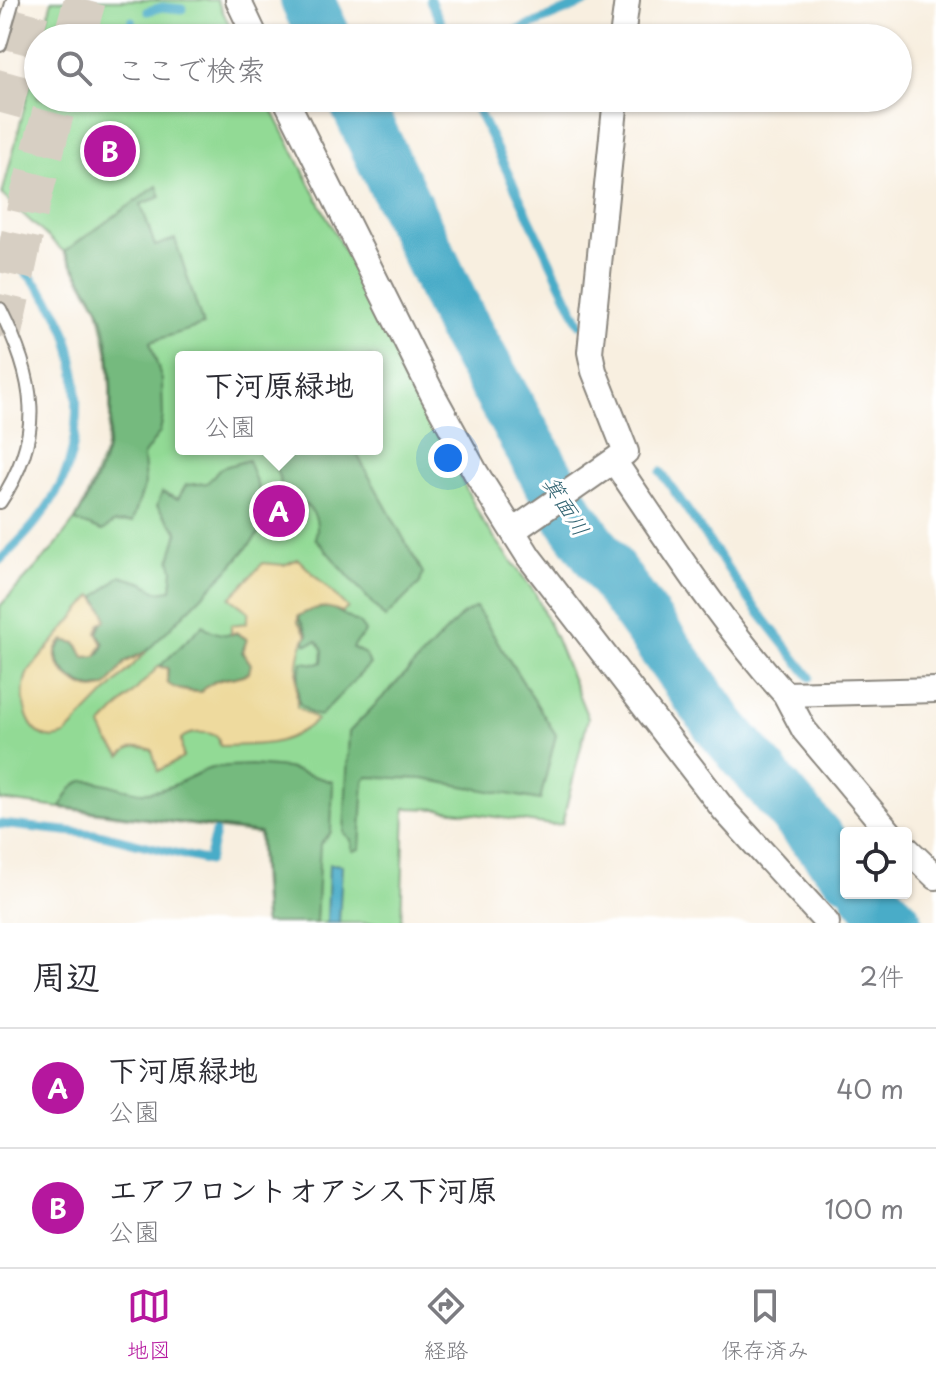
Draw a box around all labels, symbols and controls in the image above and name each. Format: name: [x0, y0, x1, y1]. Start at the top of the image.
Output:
search box: [24, 24, 912, 112]
icon: search: [52, 46, 96, 90]
text: ここで検索: [116, 46, 266, 91]
pin: B: [84, 121, 136, 181]
popup: [175, 351, 383, 455]
text: 下河原緑地: [204, 361, 354, 406]
text: 公園: [204, 406, 256, 445]
your location: [428, 438, 468, 478]
water label: 箕面川: [536, 468, 599, 542]
pin: A: [253, 481, 305, 541]
map controls: [840, 827, 912, 899]
button: locate: [840, 827, 912, 899]
text: 周辺: [32, 949, 100, 1001]
text: 2件: [860, 956, 904, 995]
text: 下河原緑地: [108, 1046, 258, 1091]
text: A: [48, 1069, 68, 1108]
text: 40 m: [836, 1069, 904, 1108]
text: 公園: [108, 1091, 160, 1130]
text: エアフロントオアシス下河原: [108, 1166, 497, 1211]
text: B: [49, 1189, 67, 1228]
text: 100 m: [824, 1189, 904, 1228]
text: 公園: [108, 1211, 160, 1250]
tab: 地図: [127, 1284, 171, 1365]
tab: 経路: [424, 1284, 468, 1365]
tab: 保存済み: [721, 1284, 809, 1365]

